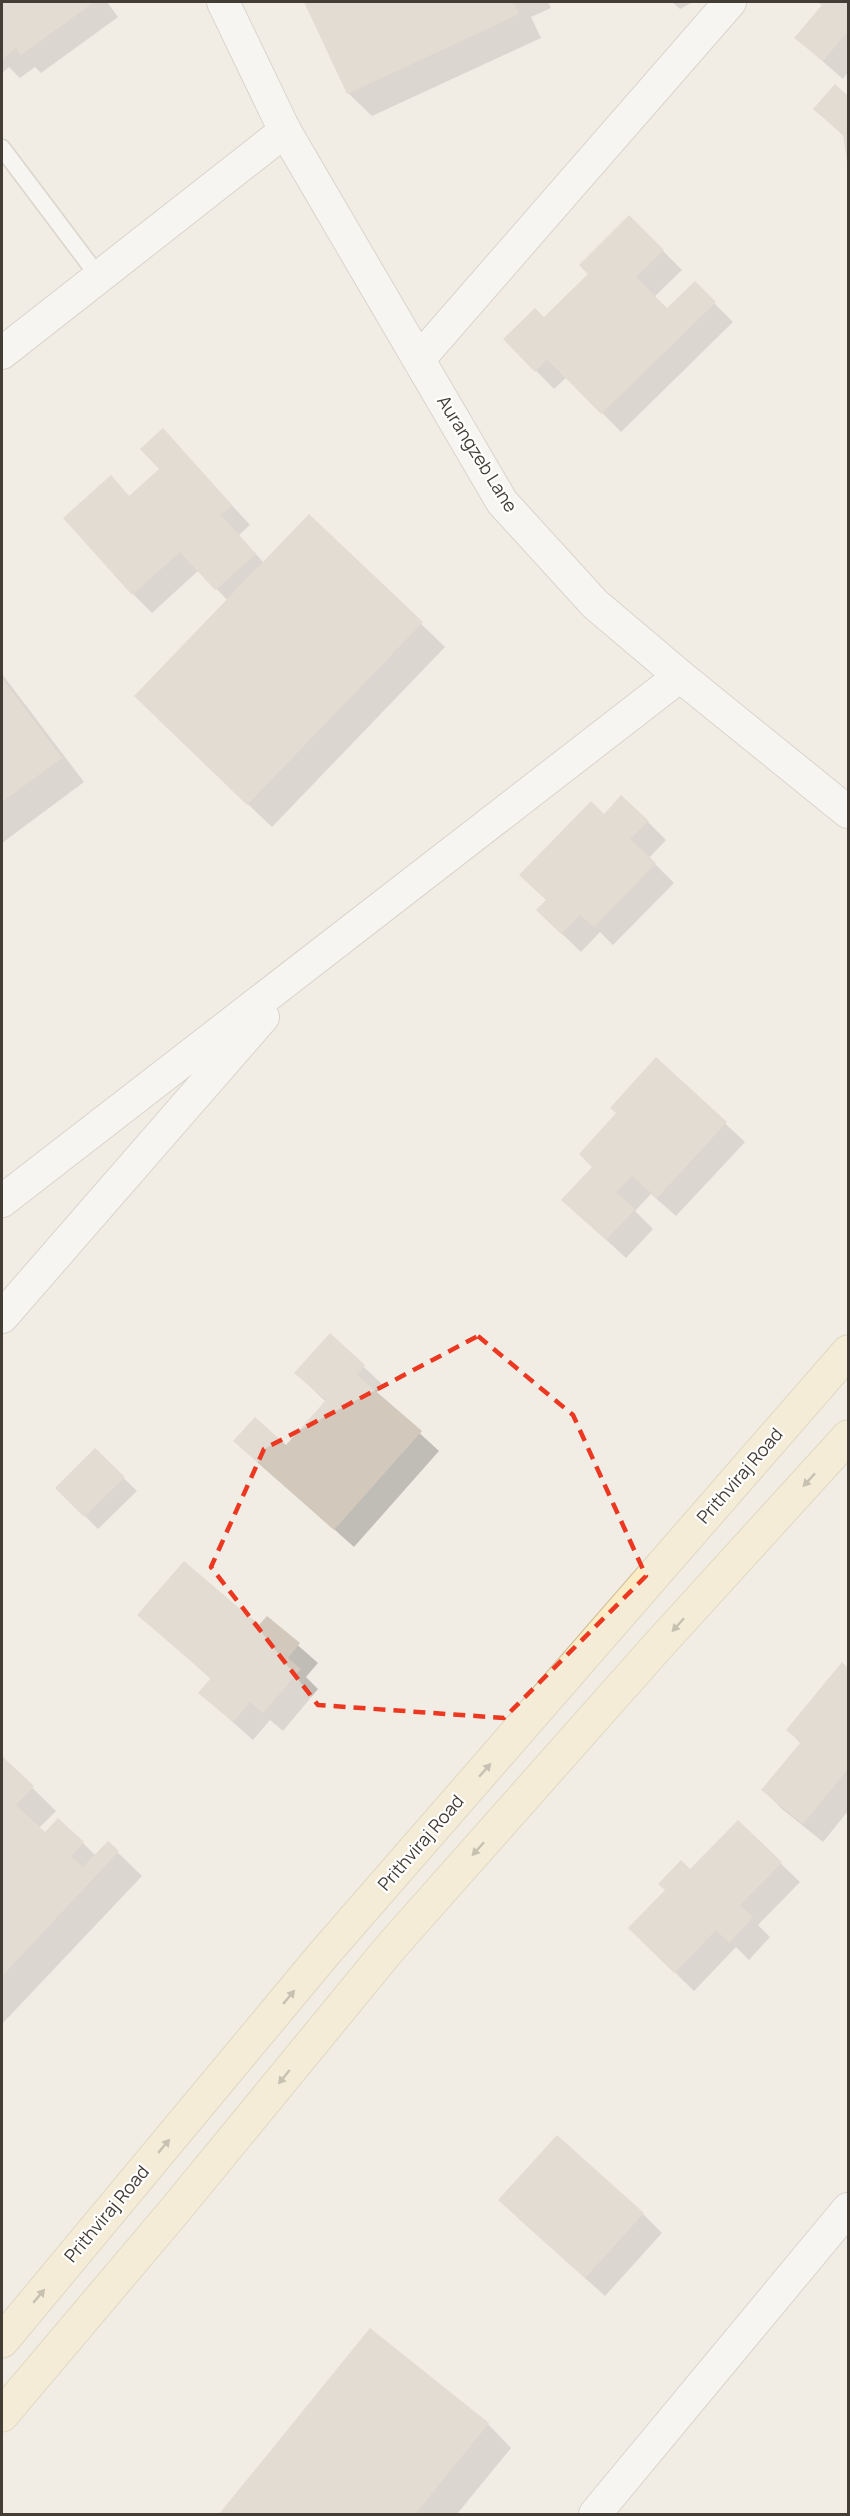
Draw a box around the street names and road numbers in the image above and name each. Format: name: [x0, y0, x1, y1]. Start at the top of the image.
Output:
street label: Aurangzeb Lane: [432, 390, 523, 516]
street label: Prithviraj Road: [691, 1422, 788, 1528]
street label: Prithviraj Road: [372, 1789, 469, 1895]
street label: Prithviraj Road: [59, 2160, 154, 2267]

